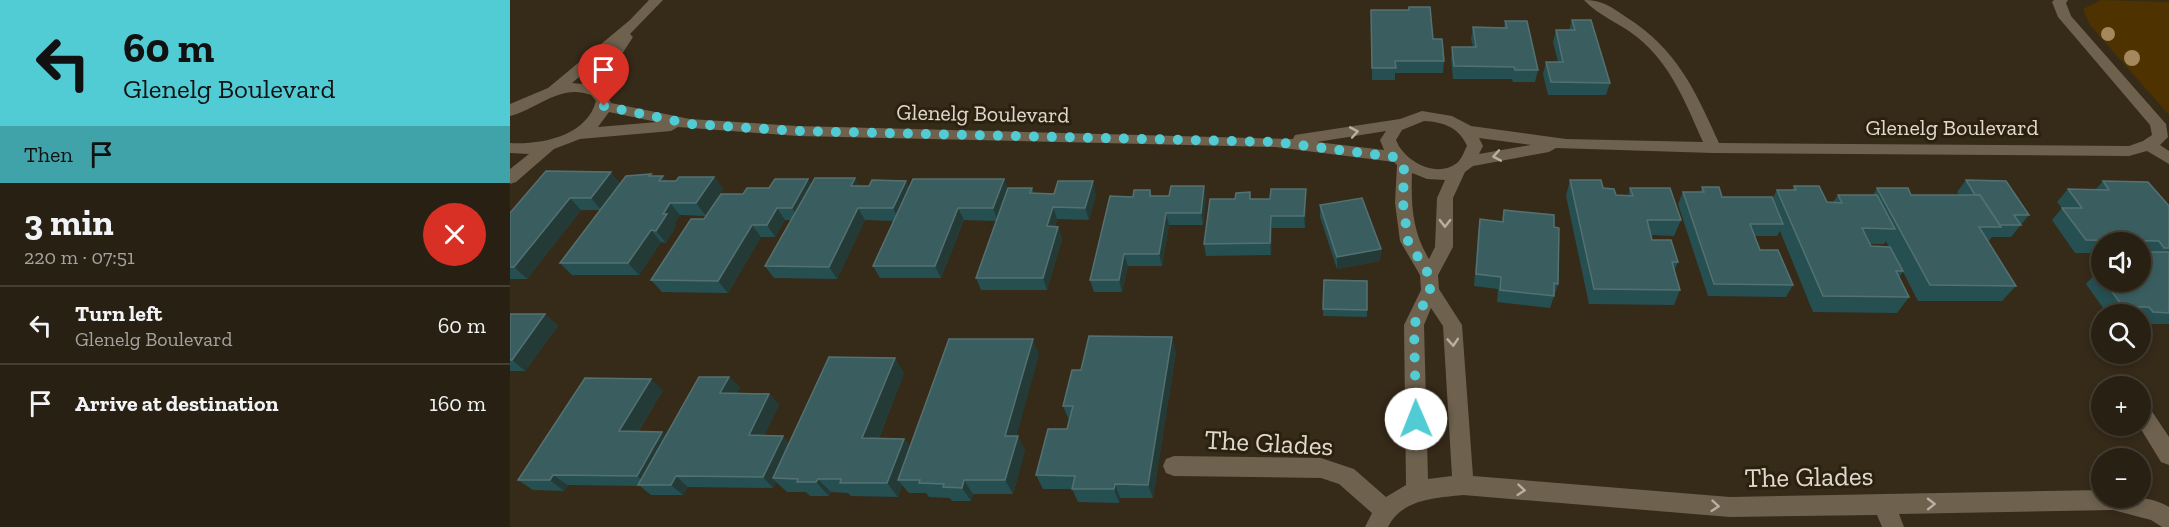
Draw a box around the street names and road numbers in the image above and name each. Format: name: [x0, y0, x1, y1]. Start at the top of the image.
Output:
street label: Glenelg Boulevard: [896, 98, 1070, 129]
street label: Glenelg Boulevard: [1865, 114, 2039, 141]
street label: The Glades: [1204, 424, 1334, 462]
street label: The Glades: [1744, 460, 1874, 494]

